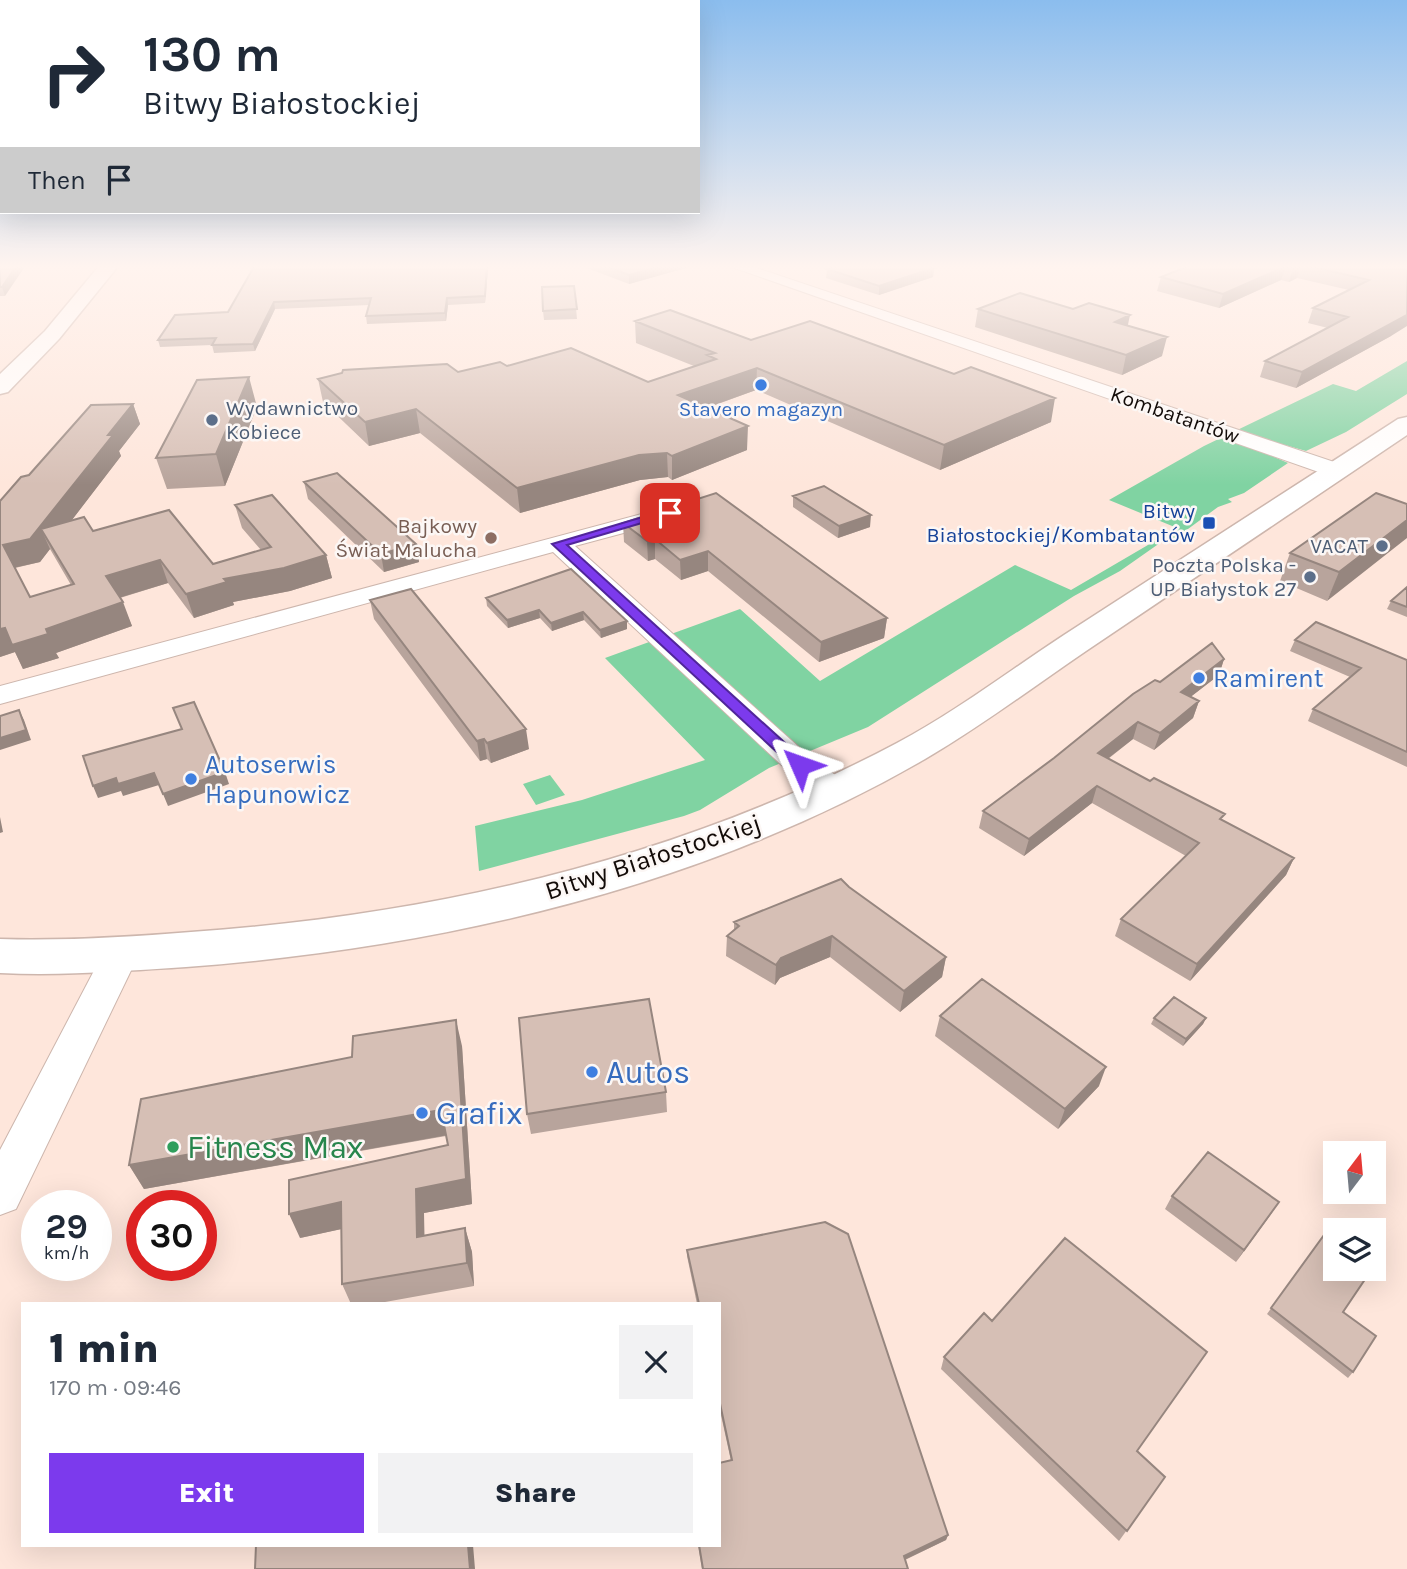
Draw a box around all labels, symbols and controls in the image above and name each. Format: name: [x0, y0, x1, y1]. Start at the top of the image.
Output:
text: 130 m: [143, 26, 281, 83]
icon: right: [28, 28, 119, 119]
text: Bitwy Białostockiej: [143, 85, 421, 122]
icon: arrive: [100, 161, 138, 199]
text: Then: [28, 165, 86, 196]
marker: Stavero magazyn: [753, 377, 769, 393]
street label: Kombatantów: [1107, 382, 1243, 448]
place label: Wydawnictwo Kobiece: [226, 396, 358, 444]
place label: Stavero magazyn: [679, 397, 843, 421]
marker: Wydawnictwo Kobiece: [204, 412, 220, 428]
pin: [640, 483, 700, 543]
icon: arrive: [651, 494, 689, 532]
place label: Bitwy Białostockiej/Kombatantów: [926, 499, 1195, 547]
place label: Bajkowy Świat Malucha: [335, 514, 477, 562]
marker: Bitwy Białostockiej/Kombatantów: [1201, 515, 1217, 531]
marker: Bajkowy Świat Malucha: [483, 530, 499, 546]
place label: VACAT: [1310, 534, 1368, 558]
marker: VACAT: [1374, 538, 1390, 554]
place label: Poczta Polska - UP Białystok 27: [1150, 553, 1296, 601]
marker: Poczta Polska - UP Białystok 27: [1302, 569, 1318, 585]
place label: Ramirent: [1213, 663, 1324, 694]
marker: Ramirent: [1191, 670, 1207, 686]
position arrow: [763, 728, 837, 802]
place label: Autoserwis Hapunowicz: [205, 749, 350, 810]
marker: Autoserwis Hapunowicz: [183, 771, 199, 787]
street label: Bitwy Białostockiej: [541, 807, 765, 907]
place label: Autos: [606, 1054, 690, 1091]
marker: Autos: [584, 1064, 600, 1080]
place label: Grafix: [436, 1095, 523, 1132]
marker: Grafix: [414, 1105, 430, 1121]
place label: Fitness Max: [187, 1129, 363, 1166]
marker: Fitness Max: [165, 1139, 181, 1155]
north arrow: [1323, 1141, 1386, 1204]
map controls: [1323, 1141, 1386, 1281]
speed limit sign: 30: [126, 1190, 217, 1281]
text: 29: [45, 1206, 88, 1247]
button: layers: [1323, 1218, 1386, 1281]
text: km/h: [44, 1242, 89, 1264]
text: 1 min: [49, 1323, 159, 1373]
button: close: [619, 1325, 693, 1399]
text: 170 m · 09:46: [49, 1374, 181, 1401]
button: Exit: [49, 1453, 364, 1533]
button: Share: [378, 1453, 693, 1533]

